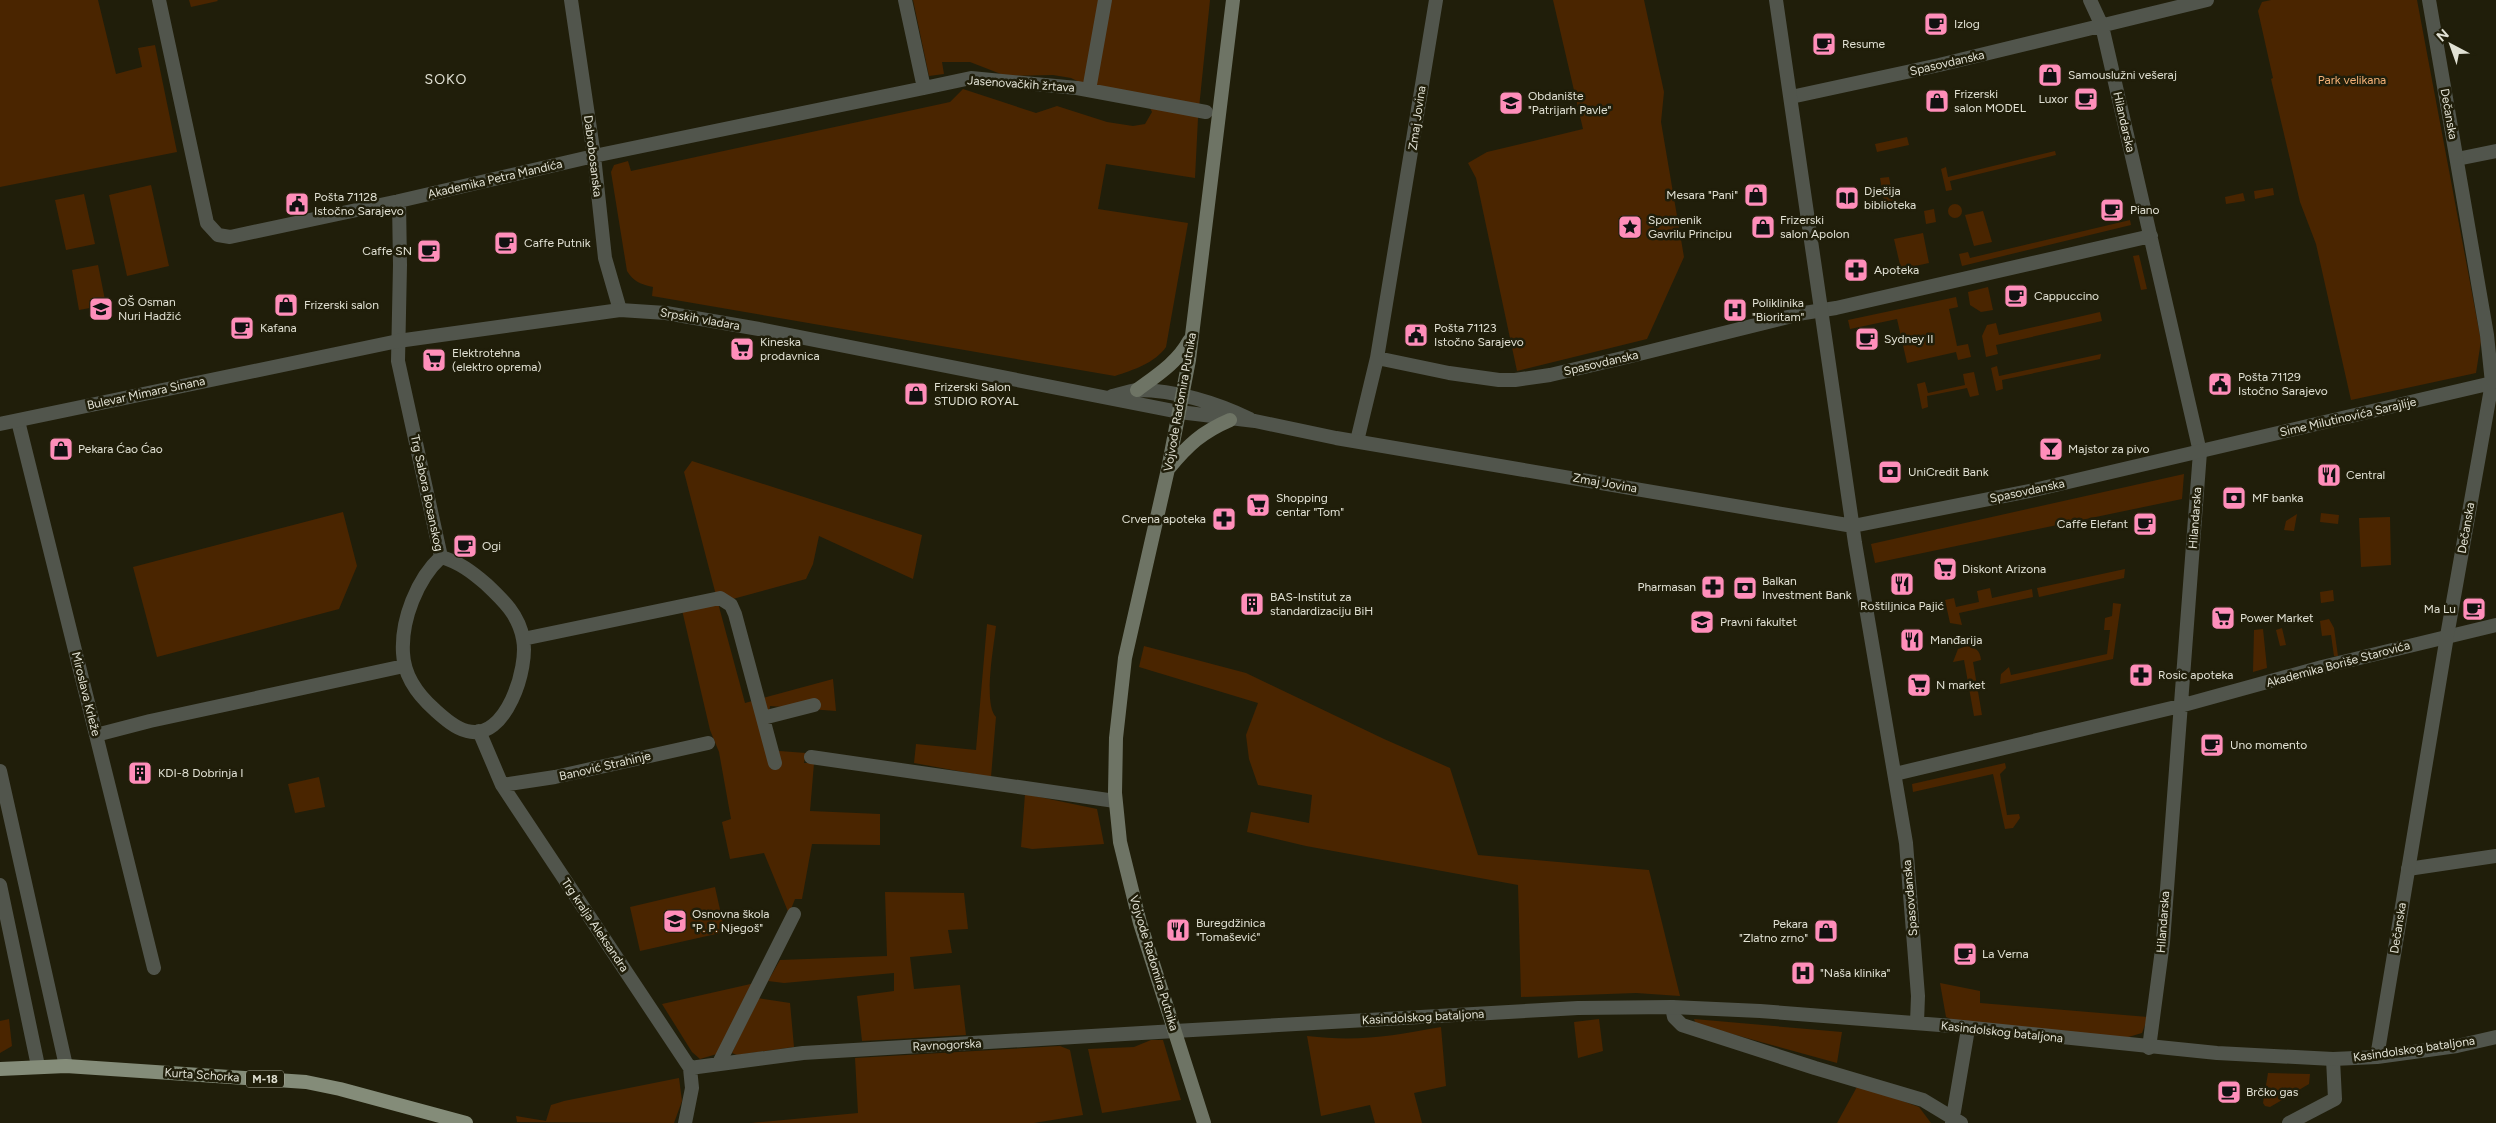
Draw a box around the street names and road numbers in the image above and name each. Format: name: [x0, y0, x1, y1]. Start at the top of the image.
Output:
street label: Spasovdanska: [1908, 48, 1986, 78]
street label: Jasenovačkih žrtava: [967, 73, 1075, 95]
street label: Zmaj Jovina: [1406, 85, 1428, 151]
street label: Dečanska: [2438, 87, 2460, 141]
street label: Hilandarska: [2110, 90, 2138, 154]
street label: Dabrobosanska: [581, 114, 605, 198]
street label: Akademika Petra Mandića: [426, 157, 564, 201]
street label: Srpskih vladara: [659, 305, 741, 333]
street label: Vojvode Radomira Putnika: [1161, 331, 1199, 473]
street label: Spasovdanska: [1562, 348, 1640, 378]
street label: Bulevar Mimara Sinana: [86, 374, 206, 412]
street label: Sime Milutinovića Sarajlije: [2278, 394, 2418, 440]
street label: Trg Sabora Bosanskog: [408, 433, 446, 553]
street label: Zmaj Jovina: [1572, 470, 1638, 496]
street label: Spasovdanska: [1988, 476, 2066, 506]
street label: Hilandarska: [2186, 487, 2204, 549]
street label: Dečanska: [2455, 501, 2477, 555]
street label: Akademika Boriše Starovića: [2265, 638, 2411, 690]
street label: Miroslava Krleže: [69, 650, 103, 738]
street label: Banović Strahinje: [558, 749, 653, 783]
street label: Spasovdanska: [1900, 859, 1920, 937]
street label: Trg kralja Aleksandra: [558, 876, 632, 974]
street label: Hilandarska: [2154, 891, 2172, 953]
street label: Vojvode Radomira Putnika: [1127, 894, 1181, 1032]
street label: Dečanska: [2387, 901, 2409, 955]
street label: Kasindolskog bataljona: [1361, 1007, 1485, 1027]
street label: Kasindolskog bataljona: [1940, 1019, 2064, 1045]
street label: Kasindolskog bataljona: [2352, 1034, 2476, 1064]
street label: Ravnogorska: [912, 1036, 982, 1054]
street label: Kurta Schorka: [164, 1065, 240, 1085]
road number: M-18: [246, 1070, 284, 1088]

